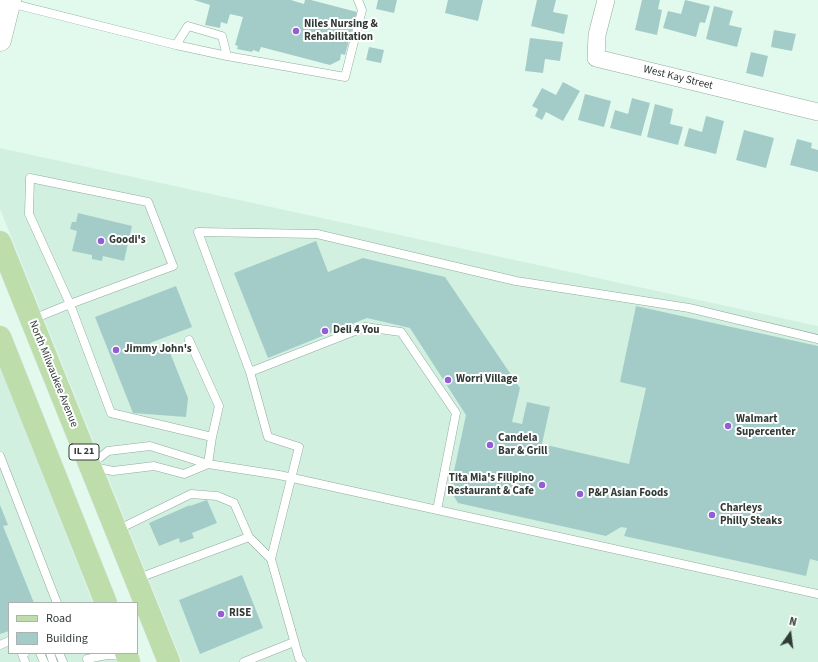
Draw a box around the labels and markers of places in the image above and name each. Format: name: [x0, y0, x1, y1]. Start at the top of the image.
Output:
place label: Niles Nursing & Rehabilitation: [304, 18, 378, 44]
marker: Niles Nursing & Rehabilitation: [291, 26, 301, 36]
place label: Goodi's: [109, 234, 146, 248]
marker: Goodi's: [96, 236, 106, 246]
place label: Deli 4 You: [333, 324, 380, 338]
marker: Deli 4 You: [320, 326, 330, 336]
place label: Jimmy John's: [124, 343, 192, 357]
marker: Jimmy John's: [111, 345, 121, 355]
place label: Worri Village: [456, 373, 518, 387]
marker: Worri Village: [443, 375, 453, 385]
place label: Walmart Supercenter: [736, 413, 796, 439]
marker: Walmart Supercenter: [723, 421, 733, 431]
place label: Candela Bar & Grill: [498, 432, 547, 458]
marker: Candela Bar & Grill: [485, 440, 495, 450]
place label: Tita Mia's Filipino Restaurant & Cafe: [447, 472, 534, 498]
marker: Tita Mia's Filipino Restaurant & Cafe: [537, 480, 547, 490]
place label: P&P Asian Foods: [588, 487, 668, 501]
marker: P&P Asian Foods: [575, 489, 585, 499]
place label: Charleys Philly Steaks: [720, 502, 782, 528]
marker: Charleys Philly Steaks: [707, 510, 717, 520]
place label: RISE: [229, 607, 251, 621]
marker: RISE: [216, 609, 226, 619]

